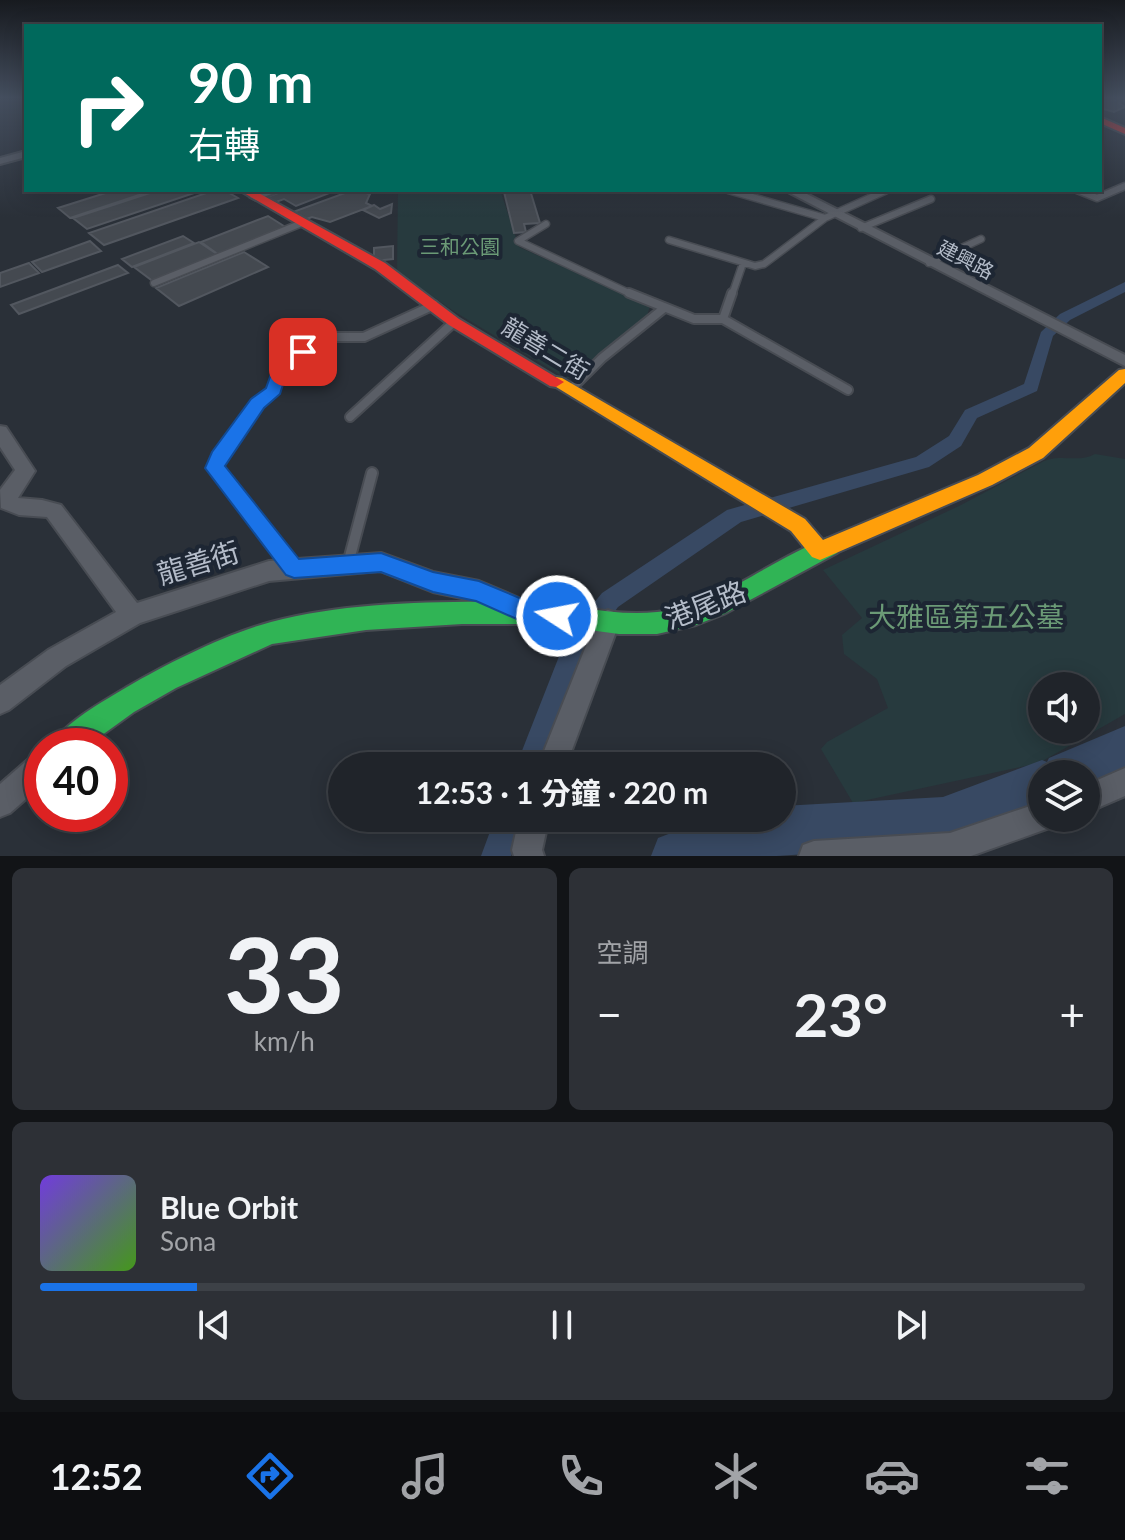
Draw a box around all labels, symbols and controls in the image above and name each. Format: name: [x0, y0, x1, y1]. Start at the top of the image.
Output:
text: 90 m: [188, 48, 313, 115]
icon: right: [56, 56, 160, 160]
text: 右轉: [188, 122, 260, 166]
park label: 三和公園: [420, 234, 500, 258]
street label: 建興路: [934, 235, 998, 283]
street label: 龍善二街: [497, 311, 595, 385]
pin: [269, 318, 337, 386]
icon: arrive: [281, 330, 325, 374]
street label: 龍善街: [153, 533, 243, 591]
street label: 港尾路: [660, 573, 750, 635]
position arrow: [515, 574, 599, 658]
park label: 大雅區第五公墓: [868, 599, 1064, 633]
map controls: [1028, 672, 1100, 832]
button: sound: [1028, 672, 1100, 744]
speed limit sign: 40: [24, 728, 128, 832]
button: layers: [1028, 760, 1100, 832]
text: 12:53 · 1 分鐘 · 220 m: [416, 774, 708, 810]
text: 33: [224, 910, 345, 1035]
text: 空調: [597, 936, 649, 968]
text: 23°: [793, 978, 888, 1050]
text: −: [597, 988, 622, 1040]
text: +: [1059, 988, 1085, 1040]
text: km/h: [254, 1025, 315, 1057]
text: Blue Orbit: [160, 1189, 298, 1225]
text: Sona: [160, 1225, 216, 1257]
icon: previous: [192, 1303, 236, 1347]
icon: pause: [540, 1303, 584, 1347]
icon: next: [889, 1303, 933, 1347]
icon: directions: [242, 1448, 298, 1504]
icon: music: [397, 1448, 453, 1504]
icon: phone: [553, 1448, 609, 1504]
icon: climate: [708, 1448, 764, 1504]
icon: car: [864, 1448, 920, 1504]
icon: filters: [1019, 1448, 1075, 1504]
text: 12:52: [50, 1454, 143, 1498]

